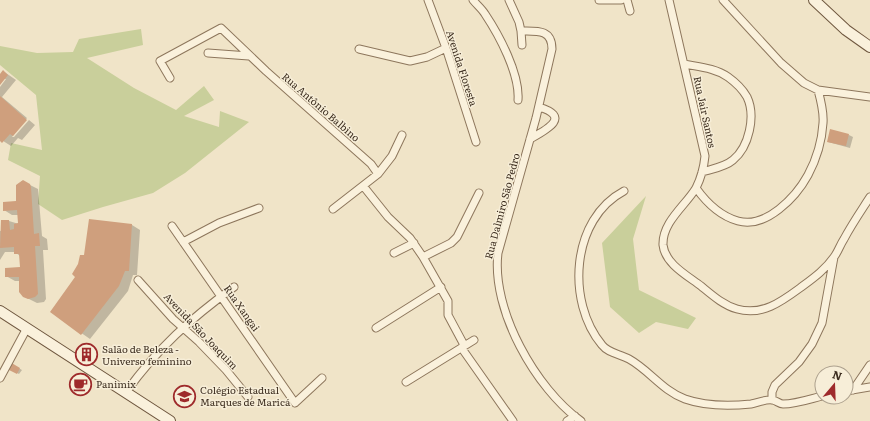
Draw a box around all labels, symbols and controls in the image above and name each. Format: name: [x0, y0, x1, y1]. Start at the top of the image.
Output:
street label: Avenida Floresta: [443, 28, 482, 108]
street label: Rua Antônio Balbino: [279, 69, 364, 145]
street label: Rua Jair Santos: [691, 75, 720, 150]
street label: Rua Dalmiro São Pedro: [480, 151, 523, 261]
street label: Rua Xangai: [221, 281, 264, 335]
street label: Avenida São Joaquim: [161, 289, 242, 373]
place label: Salão de Beleza - Universo feminino: [102, 341, 192, 368]
building icon: Salão de Beleza - Universo feminino: [74, 342, 100, 368]
north arrow: [814, 365, 854, 405]
text: N: [831, 366, 845, 384]
cafe icon: Panimix: [68, 371, 94, 397]
place label: Panimix: [96, 376, 136, 391]
place label: Colégio Estadual Marques de Maricá: [200, 382, 291, 409]
school or university icon: Colégio Estadual Marques de Maricá: [171, 383, 197, 409]

